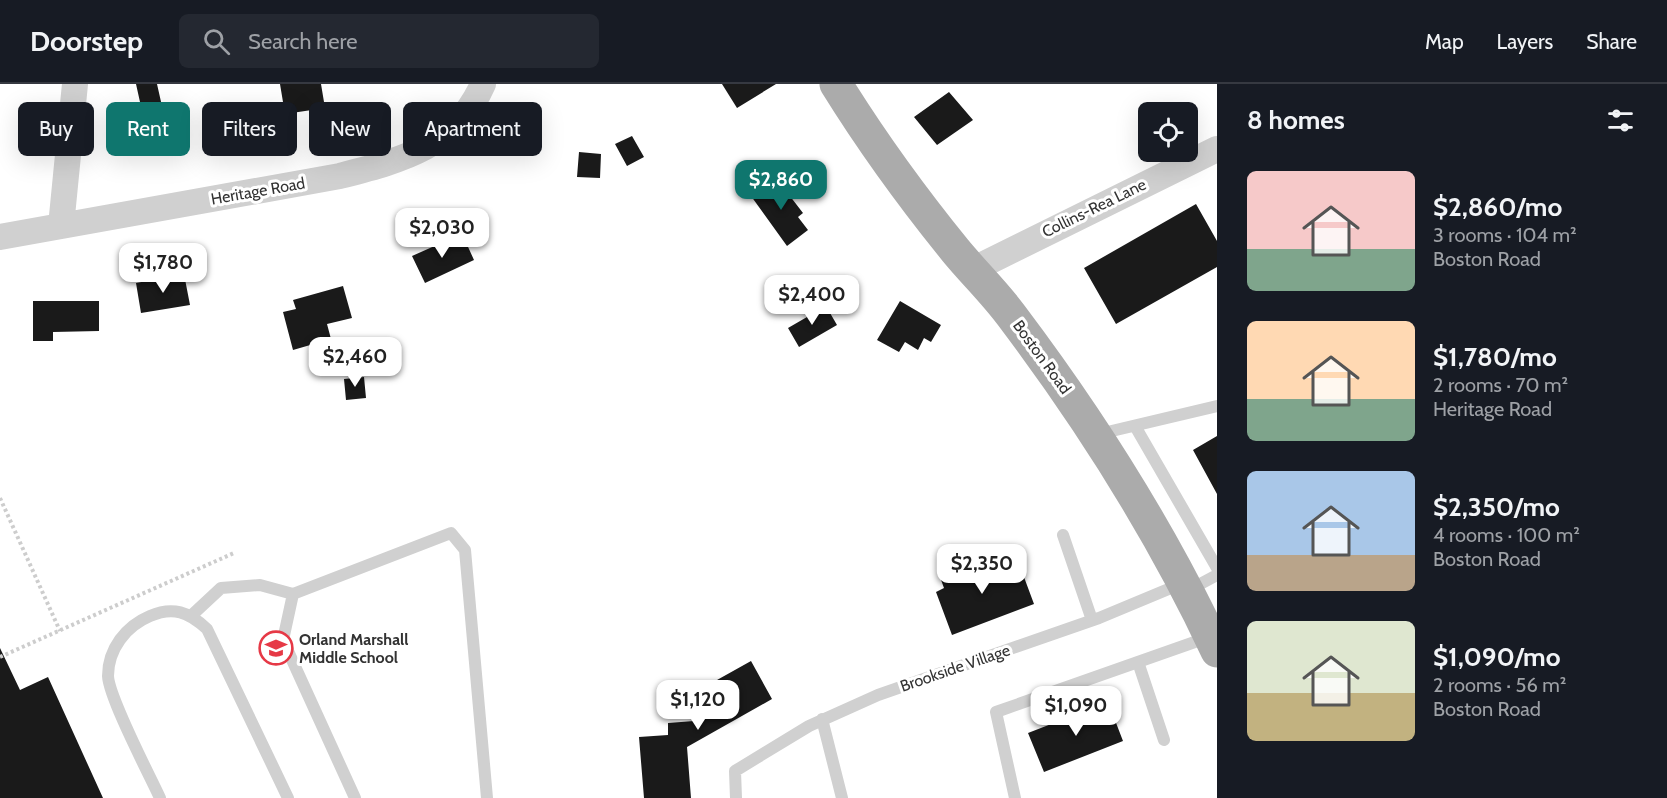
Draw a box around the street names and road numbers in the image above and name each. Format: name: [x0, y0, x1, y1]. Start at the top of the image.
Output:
street label: Heritage Road: [209, 173, 307, 209]
street label: Collins-Rea Lane: [1039, 175, 1149, 241]
street label: Boston Road: [1009, 316, 1075, 398]
street label: Brookside Village: [898, 640, 1012, 696]

